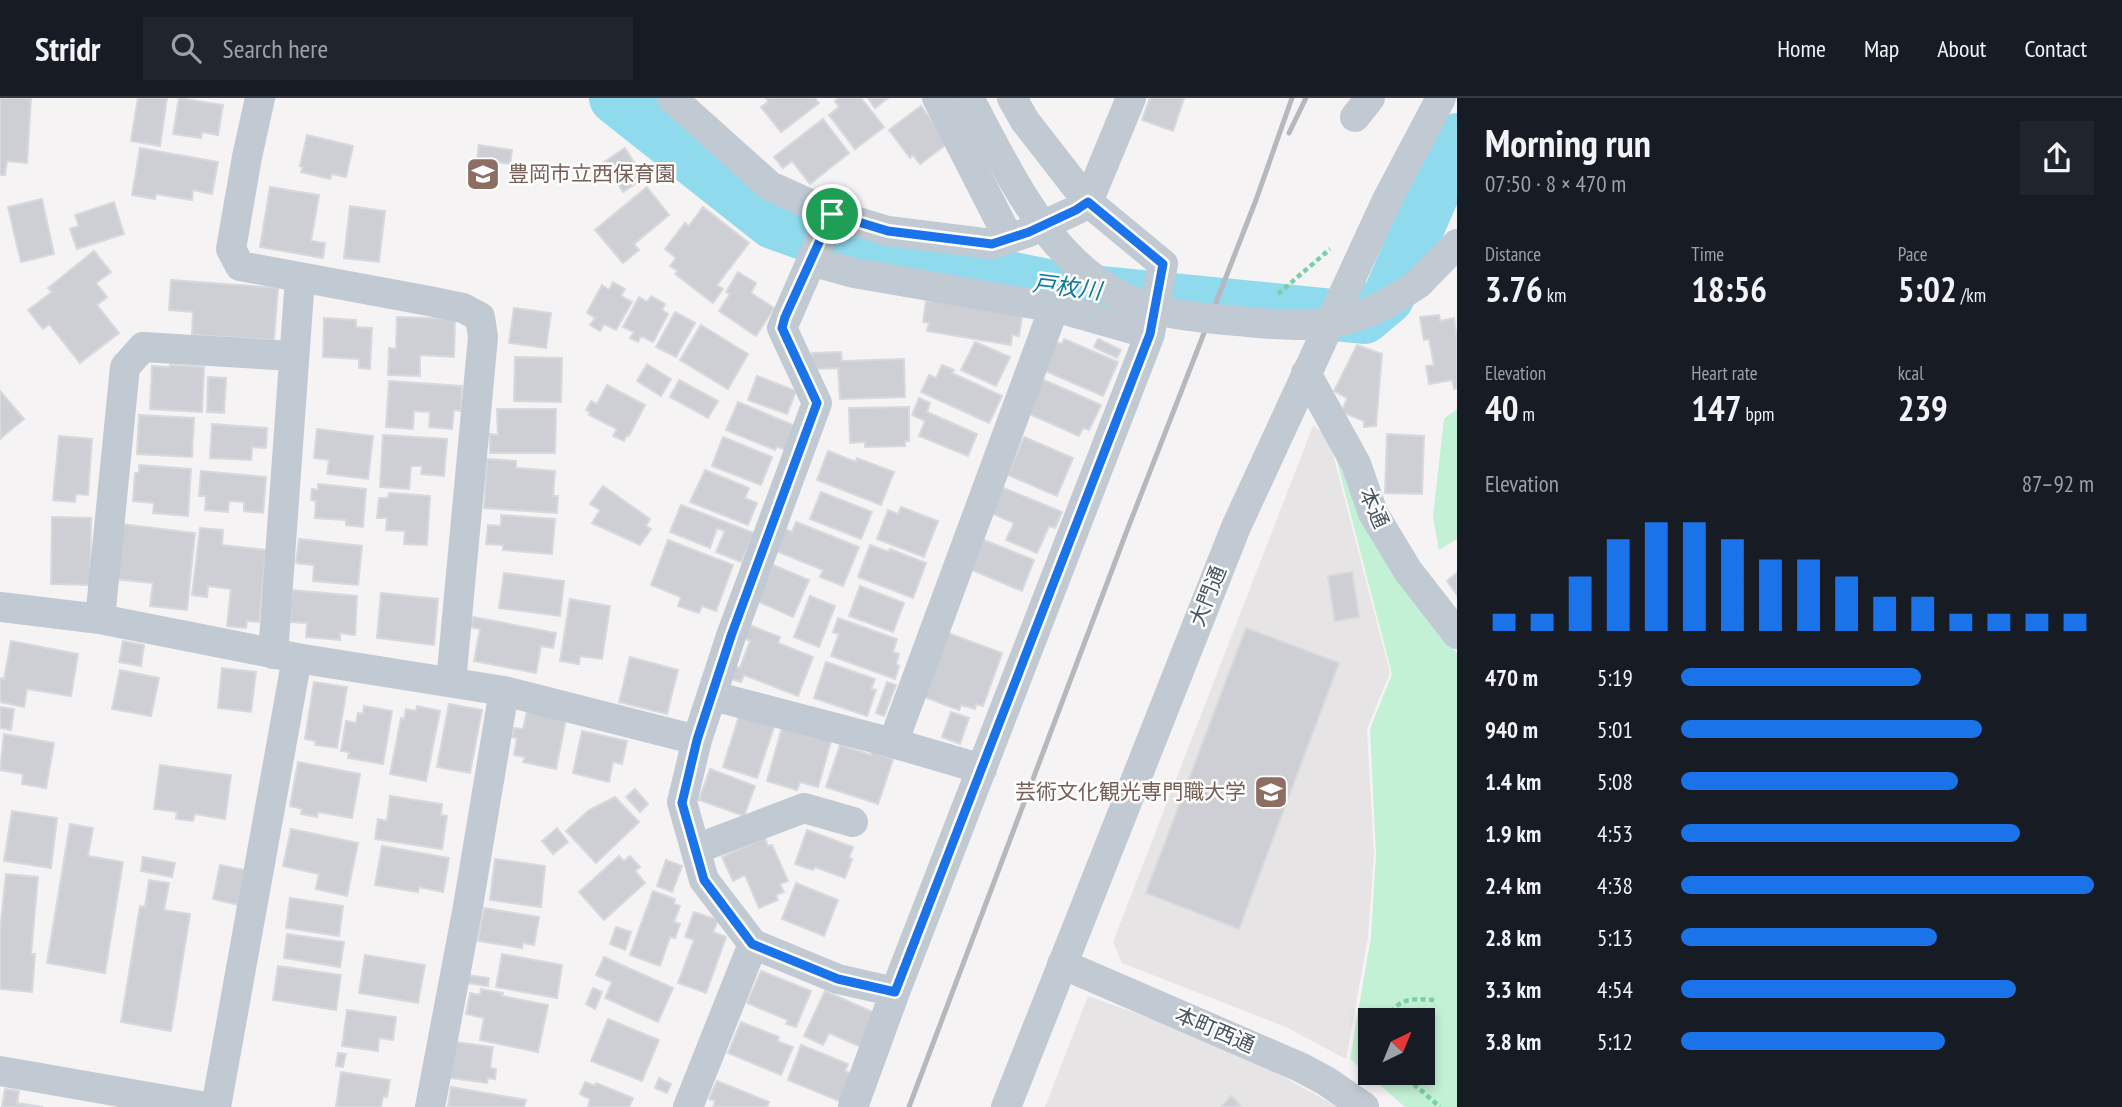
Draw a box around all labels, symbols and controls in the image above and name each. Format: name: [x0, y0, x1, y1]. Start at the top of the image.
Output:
search box: [143, 17, 633, 80]
text: Stridr: [35, 27, 101, 70]
icon: search: [167, 29, 205, 67]
text: Search here: [223, 32, 328, 65]
text: Home: [1777, 33, 1826, 64]
text: Map: [1864, 33, 1899, 64]
text: About: [1937, 33, 1986, 64]
text: Contact: [2024, 33, 2087, 64]
text: Morning run: [1485, 118, 1651, 167]
button: share: [2020, 121, 2094, 195]
school or university icon: 豊岡市立西保育園: [464, 155, 502, 193]
place label: 豊岡市立西保育園: [508, 160, 676, 187]
text: 07:50 · 8 × 470 m: [1485, 169, 1626, 198]
pin: [802, 184, 862, 244]
icon: arrive: [813, 195, 851, 233]
text: Distance: [1485, 242, 1541, 266]
text: Time: [1691, 242, 1724, 266]
text: Pace: [1898, 242, 1928, 266]
text: 3.76: [1485, 266, 1543, 312]
text: 18:56: [1691, 266, 1767, 312]
text: 5:02: [1898, 266, 1957, 312]
water label: 戸枚川: [1031, 268, 1106, 305]
text: km: [1543, 283, 1566, 307]
text: /km: [1957, 283, 1986, 307]
text: Elevation: [1485, 361, 1546, 385]
text: Heart rate: [1691, 361, 1758, 385]
text: kcal: [1898, 361, 1924, 385]
text: 40: [1485, 385, 1518, 431]
text: 147: [1691, 385, 1742, 431]
text: 239: [1898, 385, 1948, 431]
text: m: [1518, 402, 1535, 426]
text: bpm: [1742, 402, 1774, 426]
text: Elevation: [1485, 469, 1559, 498]
text: 87–92 m: [2022, 469, 2094, 498]
street label: 本通: [1354, 483, 1395, 532]
street label: 大門通: [1183, 562, 1232, 630]
text: 470 m: [1485, 663, 1538, 692]
text: 5:19: [1597, 663, 1633, 692]
text: 940 m: [1485, 715, 1538, 744]
text: 5:01: [1597, 715, 1633, 744]
text: 1.4 km: [1485, 767, 1541, 796]
text: 5:08: [1597, 767, 1633, 796]
school or university icon: 芸術文化観光専門職大学: [1252, 773, 1290, 811]
place label: 芸術文化観光専門職大学: [1015, 778, 1246, 805]
text: 1.9 km: [1485, 819, 1541, 848]
text: 4:53: [1597, 819, 1633, 848]
text: 2.4 km: [1485, 871, 1541, 900]
text: 4:38: [1597, 871, 1633, 900]
text: 2.8 km: [1485, 923, 1541, 952]
text: 5:13: [1597, 923, 1633, 952]
text: 3.3 km: [1485, 975, 1541, 1004]
text: 4:54: [1597, 975, 1633, 1004]
street label: 本町西通: [1171, 1001, 1259, 1058]
north arrow: [1358, 1008, 1435, 1085]
map controls: [1358, 1008, 1435, 1085]
text: 3.8 km: [1485, 1027, 1541, 1056]
text: 5:12: [1597, 1027, 1633, 1056]

